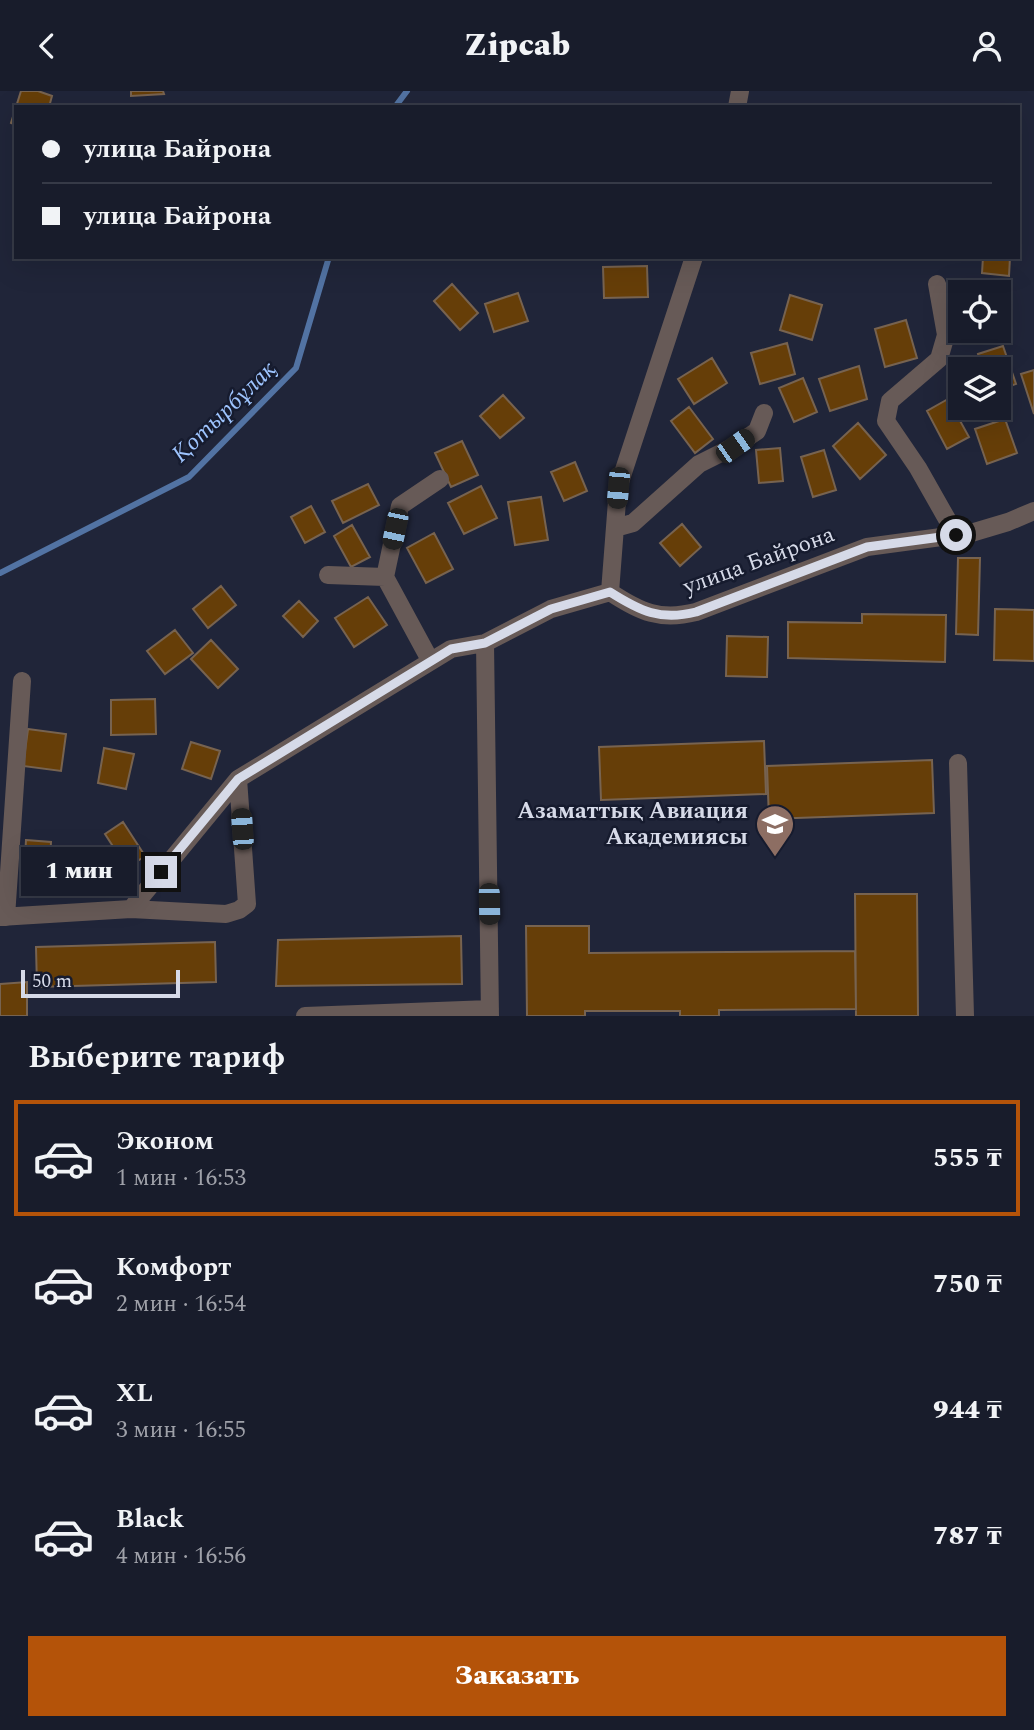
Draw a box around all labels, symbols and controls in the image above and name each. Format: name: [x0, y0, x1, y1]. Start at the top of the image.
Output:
text: Zipcab: [464, 21, 570, 70]
icon: back: [28, 27, 66, 65]
icon: person: [968, 27, 1006, 65]
text: улица Байрона: [84, 129, 271, 169]
text: улица Байрона: [84, 196, 271, 236]
map controls: [948, 280, 1011, 420]
button: locate: [948, 280, 1011, 343]
water label: Қотырбұлақ: [163, 352, 285, 471]
button: layers: [948, 357, 1011, 420]
car: [712, 425, 759, 467]
car: [606, 466, 631, 510]
car: [381, 506, 410, 552]
street label: улица Байрона: [677, 517, 840, 605]
route start: [940, 519, 972, 551]
place label: Азаматтық Авиация Академиясы: [517, 794, 748, 855]
school or university icon: Азаматтық Авиация Академиясы: [754, 803, 796, 858]
car: [231, 807, 254, 851]
callout: 1 мин: [21, 847, 136, 897]
text: 1 мин: [45, 854, 113, 889]
route end: [145, 856, 177, 888]
car: [479, 883, 500, 925]
scale bar: [21, 967, 180, 999]
text: 50 m: [32, 967, 72, 996]
text: Выберите тариф: [28, 1033, 285, 1082]
text: Эконом: [116, 1121, 214, 1161]
icon: car: [32, 1127, 95, 1190]
text: 555 ₸: [933, 1138, 1002, 1178]
text: 1 мин · 16:53: [116, 1161, 246, 1196]
text: Комфорт: [116, 1247, 231, 1287]
icon: car: [32, 1253, 95, 1316]
text: 750 ₸: [933, 1264, 1002, 1304]
text: 2 мин · 16:54: [116, 1287, 246, 1322]
text: XL: [116, 1373, 153, 1413]
icon: car: [32, 1379, 95, 1442]
text: 944 ₸: [933, 1390, 1002, 1430]
text: 3 мин · 16:55: [116, 1413, 246, 1448]
text: Black: [116, 1499, 184, 1539]
icon: car: [32, 1505, 95, 1568]
text: 787 ₸: [933, 1516, 1002, 1556]
text: 4 мин · 16:56: [116, 1539, 246, 1574]
button: Заказать: [28, 1636, 1006, 1716]

